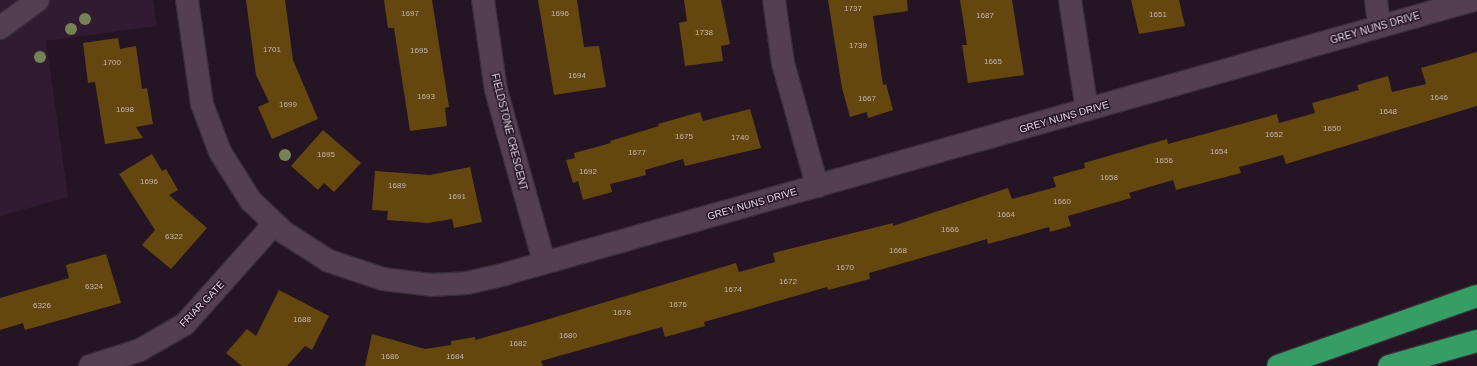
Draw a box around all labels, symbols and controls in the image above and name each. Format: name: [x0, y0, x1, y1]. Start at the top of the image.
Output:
house number: 1737: [844, 4, 862, 14]
house number: 1697: [401, 9, 419, 19]
house number: 1696: [551, 9, 569, 19]
street label: GREY NUNS DRIVE: [1329, 9, 1421, 47]
house number: 1651: [1149, 10, 1167, 20]
house number: 1687: [976, 11, 994, 21]
house number: 1738: [695, 28, 713, 38]
house number: 1739: [849, 41, 867, 51]
house number: 1701: [263, 45, 281, 55]
house number: 1695: [410, 46, 428, 56]
house number: 1665: [984, 57, 1002, 67]
house number: 1700: [103, 58, 121, 68]
house number: 1694: [568, 71, 586, 81]
street label: FIELDSTONE CRESCENT: [489, 72, 529, 192]
house number: 1693: [417, 92, 435, 102]
house number: 1646: [1430, 93, 1448, 103]
house number: 1667: [858, 94, 876, 104]
street label: GREY NUNS DRIVE: [1018, 98, 1110, 136]
house number: 1699: [279, 100, 297, 110]
house number: 1698: [116, 105, 134, 115]
house number: 1648: [1379, 107, 1397, 117]
house number: 1650: [1323, 124, 1341, 134]
house number: 1652: [1265, 130, 1283, 140]
house number: 1675: [675, 132, 693, 142]
house number: 1740: [731, 133, 749, 143]
house number: 1654: [1210, 147, 1228, 157]
house number: 1677: [628, 148, 646, 158]
house number: 1695: [317, 150, 335, 160]
house number: 1656: [1155, 156, 1173, 166]
house number: 1692: [579, 167, 597, 177]
house number: 1658: [1100, 173, 1118, 183]
house number: 1696: [140, 177, 158, 187]
house number: 1689: [388, 181, 406, 191]
street label: GREY NUNS DRIVE: [706, 185, 798, 223]
house number: 1691: [448, 192, 466, 202]
house number: 1660: [1053, 197, 1071, 207]
house number: 1664: [997, 210, 1015, 220]
house number: 1666: [941, 225, 959, 235]
house number: 6322: [165, 232, 183, 242]
house number: 1668: [889, 246, 907, 256]
house number: 1670: [836, 263, 854, 273]
house number: 1672: [779, 277, 797, 287]
street label: FRIAR GATE: [177, 279, 227, 329]
house number: 6324: [85, 282, 103, 292]
house number: 1674: [724, 285, 742, 295]
house number: 1676: [669, 300, 687, 310]
house number: 6326: [33, 301, 51, 311]
house number: 1678: [613, 308, 631, 318]
house number: 1688: [293, 315, 311, 325]
house number: 1680: [559, 331, 577, 341]
house number: 1682: [509, 339, 527, 349]
house number: 1686: [381, 352, 399, 362]
house number: 1684: [446, 352, 464, 362]

